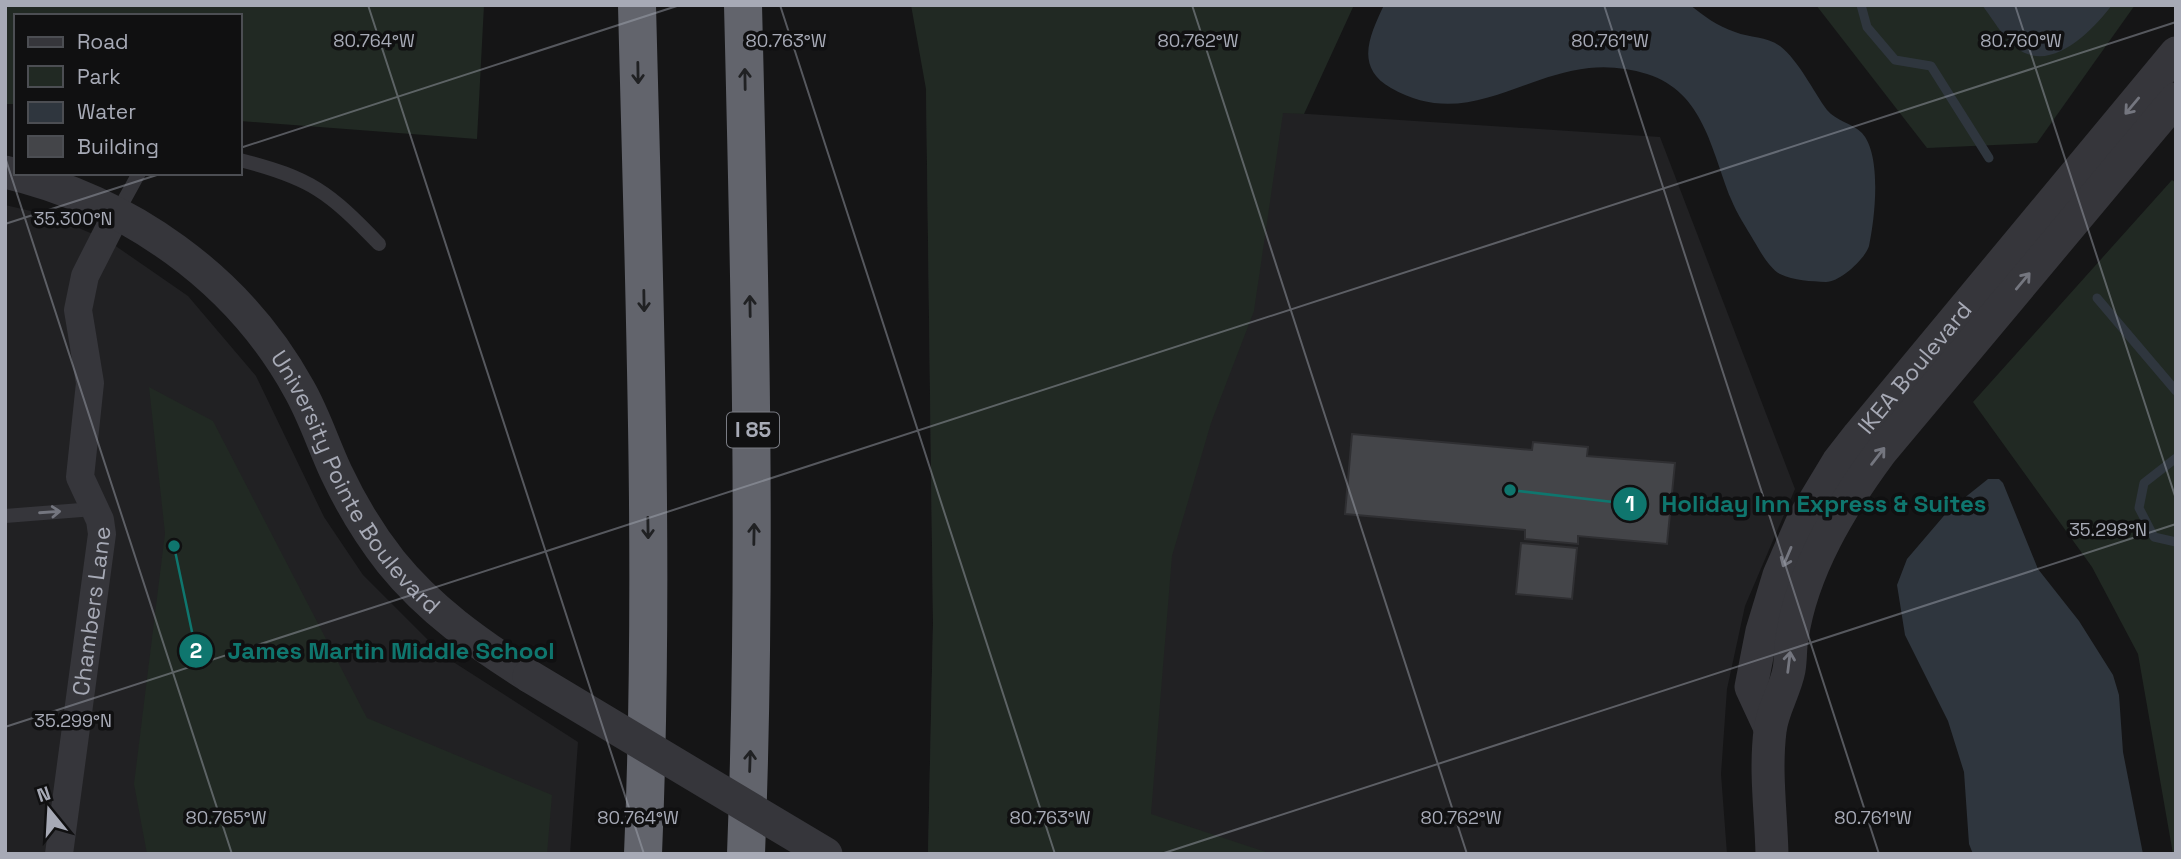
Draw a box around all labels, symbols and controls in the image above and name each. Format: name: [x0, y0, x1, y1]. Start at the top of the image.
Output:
legend: [14, 14, 242, 175]
text: Road: [77, 28, 129, 55]
text: 80.764°W: [333, 29, 415, 52]
text: 80.763°W: [746, 29, 827, 52]
text: 80.762°W: [1158, 29, 1239, 52]
text: 80.761°W: [1571, 29, 1649, 52]
text: 80.760°W: [1980, 29, 2062, 52]
one-way arrow: [632, 62, 645, 85]
text: Park: [77, 63, 121, 90]
one-way arrow: [738, 67, 752, 90]
one-way arrow: [2124, 96, 2140, 114]
text: Water: [77, 98, 136, 125]
text: Building: [77, 133, 159, 160]
text: 35.300°N: [34, 207, 112, 230]
one-way arrow: [2016, 273, 2031, 291]
one-way arrow: [638, 289, 651, 312]
one-way arrow: [743, 295, 757, 318]
street label: IKEA Boulevard: [1851, 295, 1978, 440]
street label: University Pointe Boulevard: [264, 344, 447, 620]
road number: I 85: [727, 412, 779, 448]
one-way arrow: [1871, 448, 1886, 466]
callout: Holiday Inn Express & Suites: [1612, 481, 2000, 526]
text: Holiday Inn Express & Suites: [1662, 488, 1986, 519]
text: 1: [1625, 490, 1635, 517]
one-way arrow: [38, 506, 61, 519]
one-way arrow: [641, 517, 655, 540]
text: 35.298°N: [2069, 518, 2147, 541]
one-way arrow: [747, 522, 761, 545]
street label: Chambers Lane: [65, 525, 118, 698]
one-way arrow: [1779, 546, 1792, 568]
callout: James Martin Middle School: [179, 629, 569, 674]
text: James Martin Middle School: [227, 635, 555, 666]
text: 2: [190, 637, 202, 664]
one-way arrow: [1783, 651, 1796, 674]
text: 35.299°N: [34, 709, 112, 732]
one-way arrow: [743, 750, 756, 773]
north arrow: [14, 775, 84, 845]
text: N: [34, 780, 54, 808]
text: 80.765°W: [186, 806, 267, 829]
text: 80.764°W: [597, 806, 679, 829]
text: 80.763°W: [1010, 806, 1091, 829]
text: 80.762°W: [1421, 806, 1502, 829]
text: 80.761°W: [1834, 806, 1912, 829]

